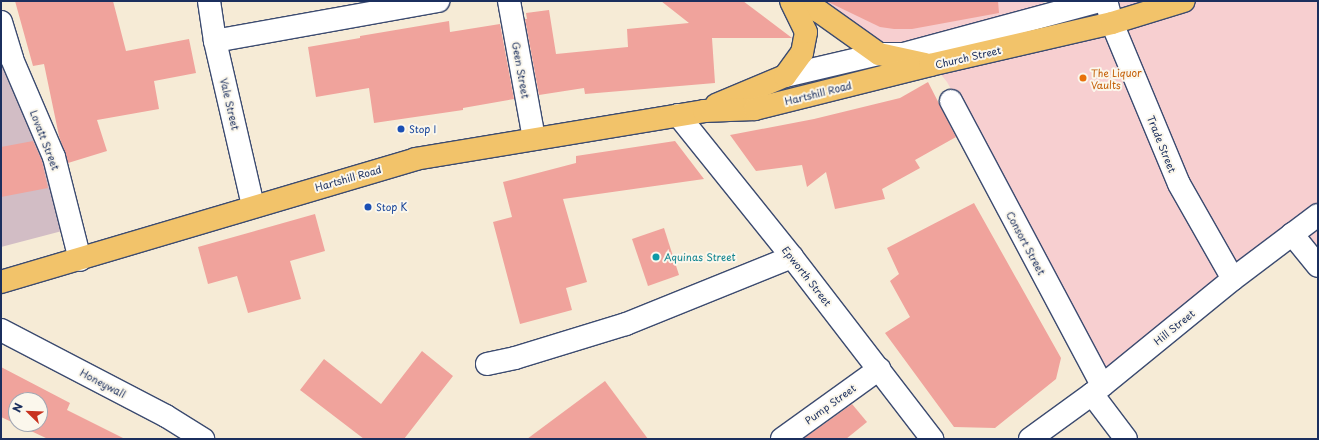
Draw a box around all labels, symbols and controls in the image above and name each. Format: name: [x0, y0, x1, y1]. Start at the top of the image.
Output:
street label: Geen Street: [510, 40, 532, 100]
street label: Church Street: [934, 44, 1002, 70]
place label: The Liquor Vaults: [1091, 66, 1142, 90]
marker: The Liquor Vaults: [1078, 73, 1088, 83]
street label: Vale Street: [218, 77, 242, 131]
street label: Hartshill Road: [783, 79, 853, 107]
street label: Lovatt Street: [28, 108, 62, 172]
street label: Trade Street: [1145, 114, 1179, 174]
place label: Stop I: [409, 123, 437, 135]
marker: Stop I: [396, 124, 406, 134]
street label: Hartshill Road: [313, 163, 383, 193]
place label: Stop K: [376, 201, 408, 213]
marker: Stop K: [363, 202, 373, 212]
street label: Consort Street: [1004, 209, 1048, 277]
street label: Epworth Street: [780, 243, 834, 309]
place label: Aquinas Street: [664, 251, 736, 263]
marker: Aquinas Street: [651, 252, 661, 262]
street label: Hill Street: [1151, 307, 1197, 347]
street label: Honeywall: [78, 366, 128, 400]
street label: Pump Street: [802, 381, 858, 427]
north arrow: [8, 392, 48, 432]
text: N: [8, 400, 27, 415]

